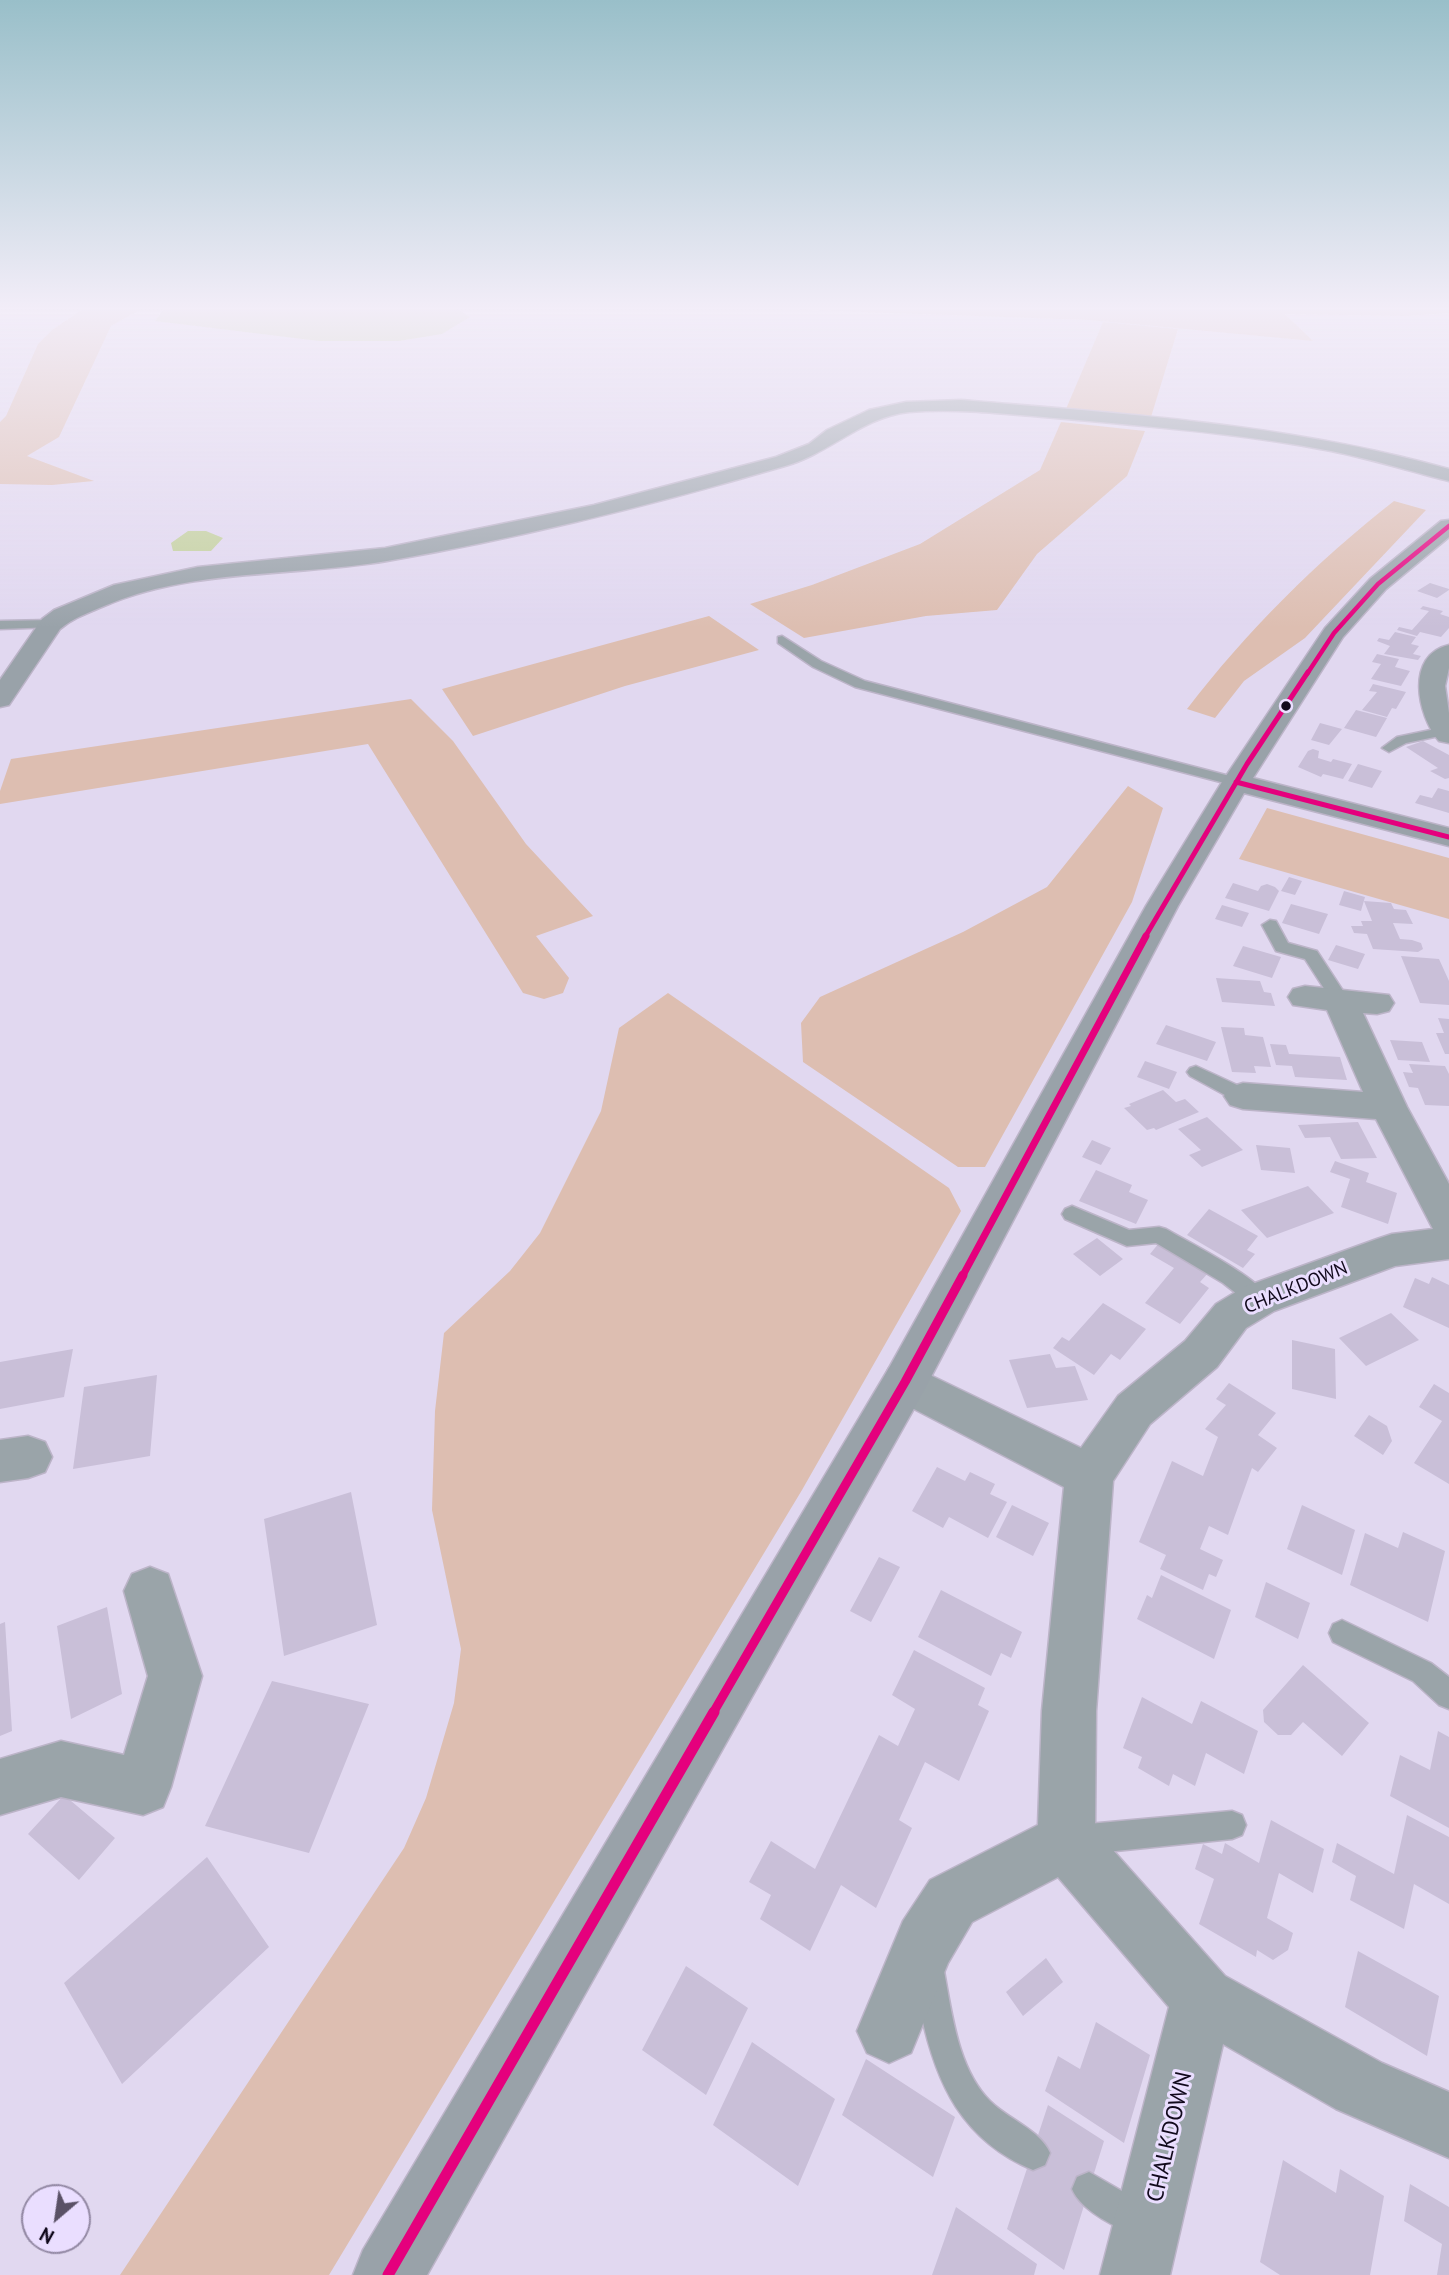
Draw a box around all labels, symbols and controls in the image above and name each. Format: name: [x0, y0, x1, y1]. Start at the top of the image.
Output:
unlabelled marker: [1279, 699, 1293, 713]
street label: CHALKDOWN: [1241, 1257, 1351, 1319]
street label: CHALKDOWN: [1142, 2069, 1198, 2205]
north arrow: [21, 2184, 91, 2254]
text: N: [36, 2222, 58, 2249]

